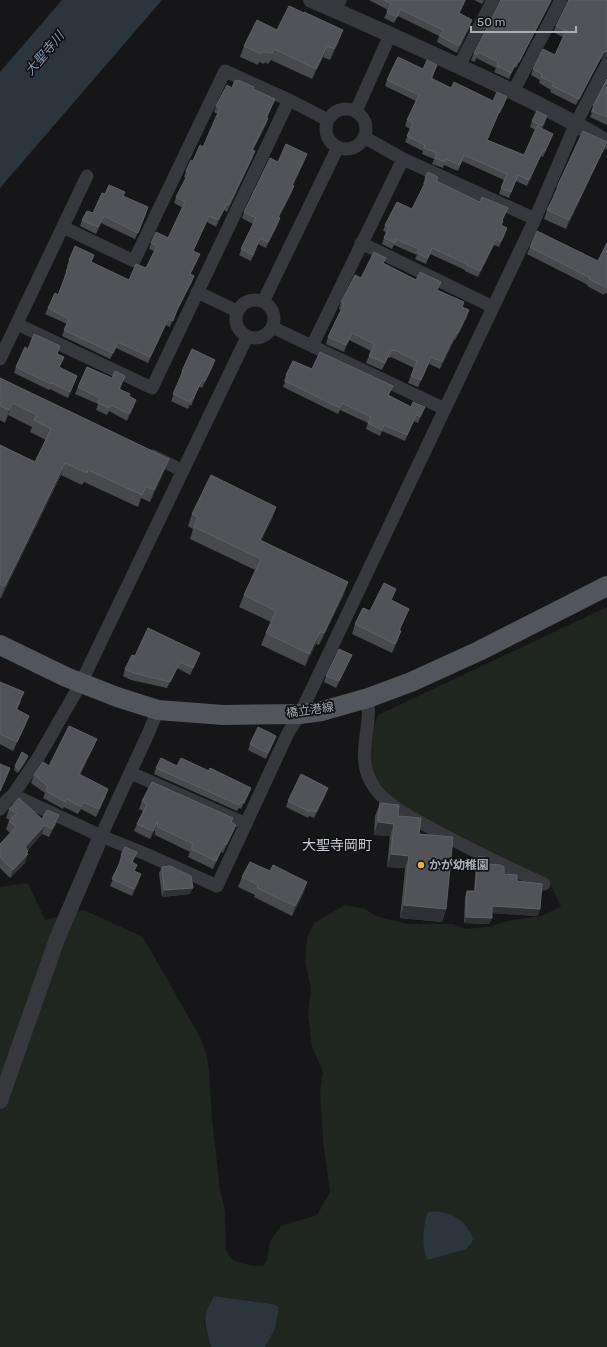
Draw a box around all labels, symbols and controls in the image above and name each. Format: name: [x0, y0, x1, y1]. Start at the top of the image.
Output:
scale bar: [471, 8, 576, 34]
text: 50 m: [477, 15, 505, 29]
water label: 大聖寺川: [22, 27, 68, 78]
street label: 橋立港線: [285, 700, 335, 720]
district label: 大聖寺岡町: [302, 837, 372, 854]
place label: かが幼稚園: [429, 858, 489, 872]
marker: かが幼稚園: [416, 860, 426, 870]

